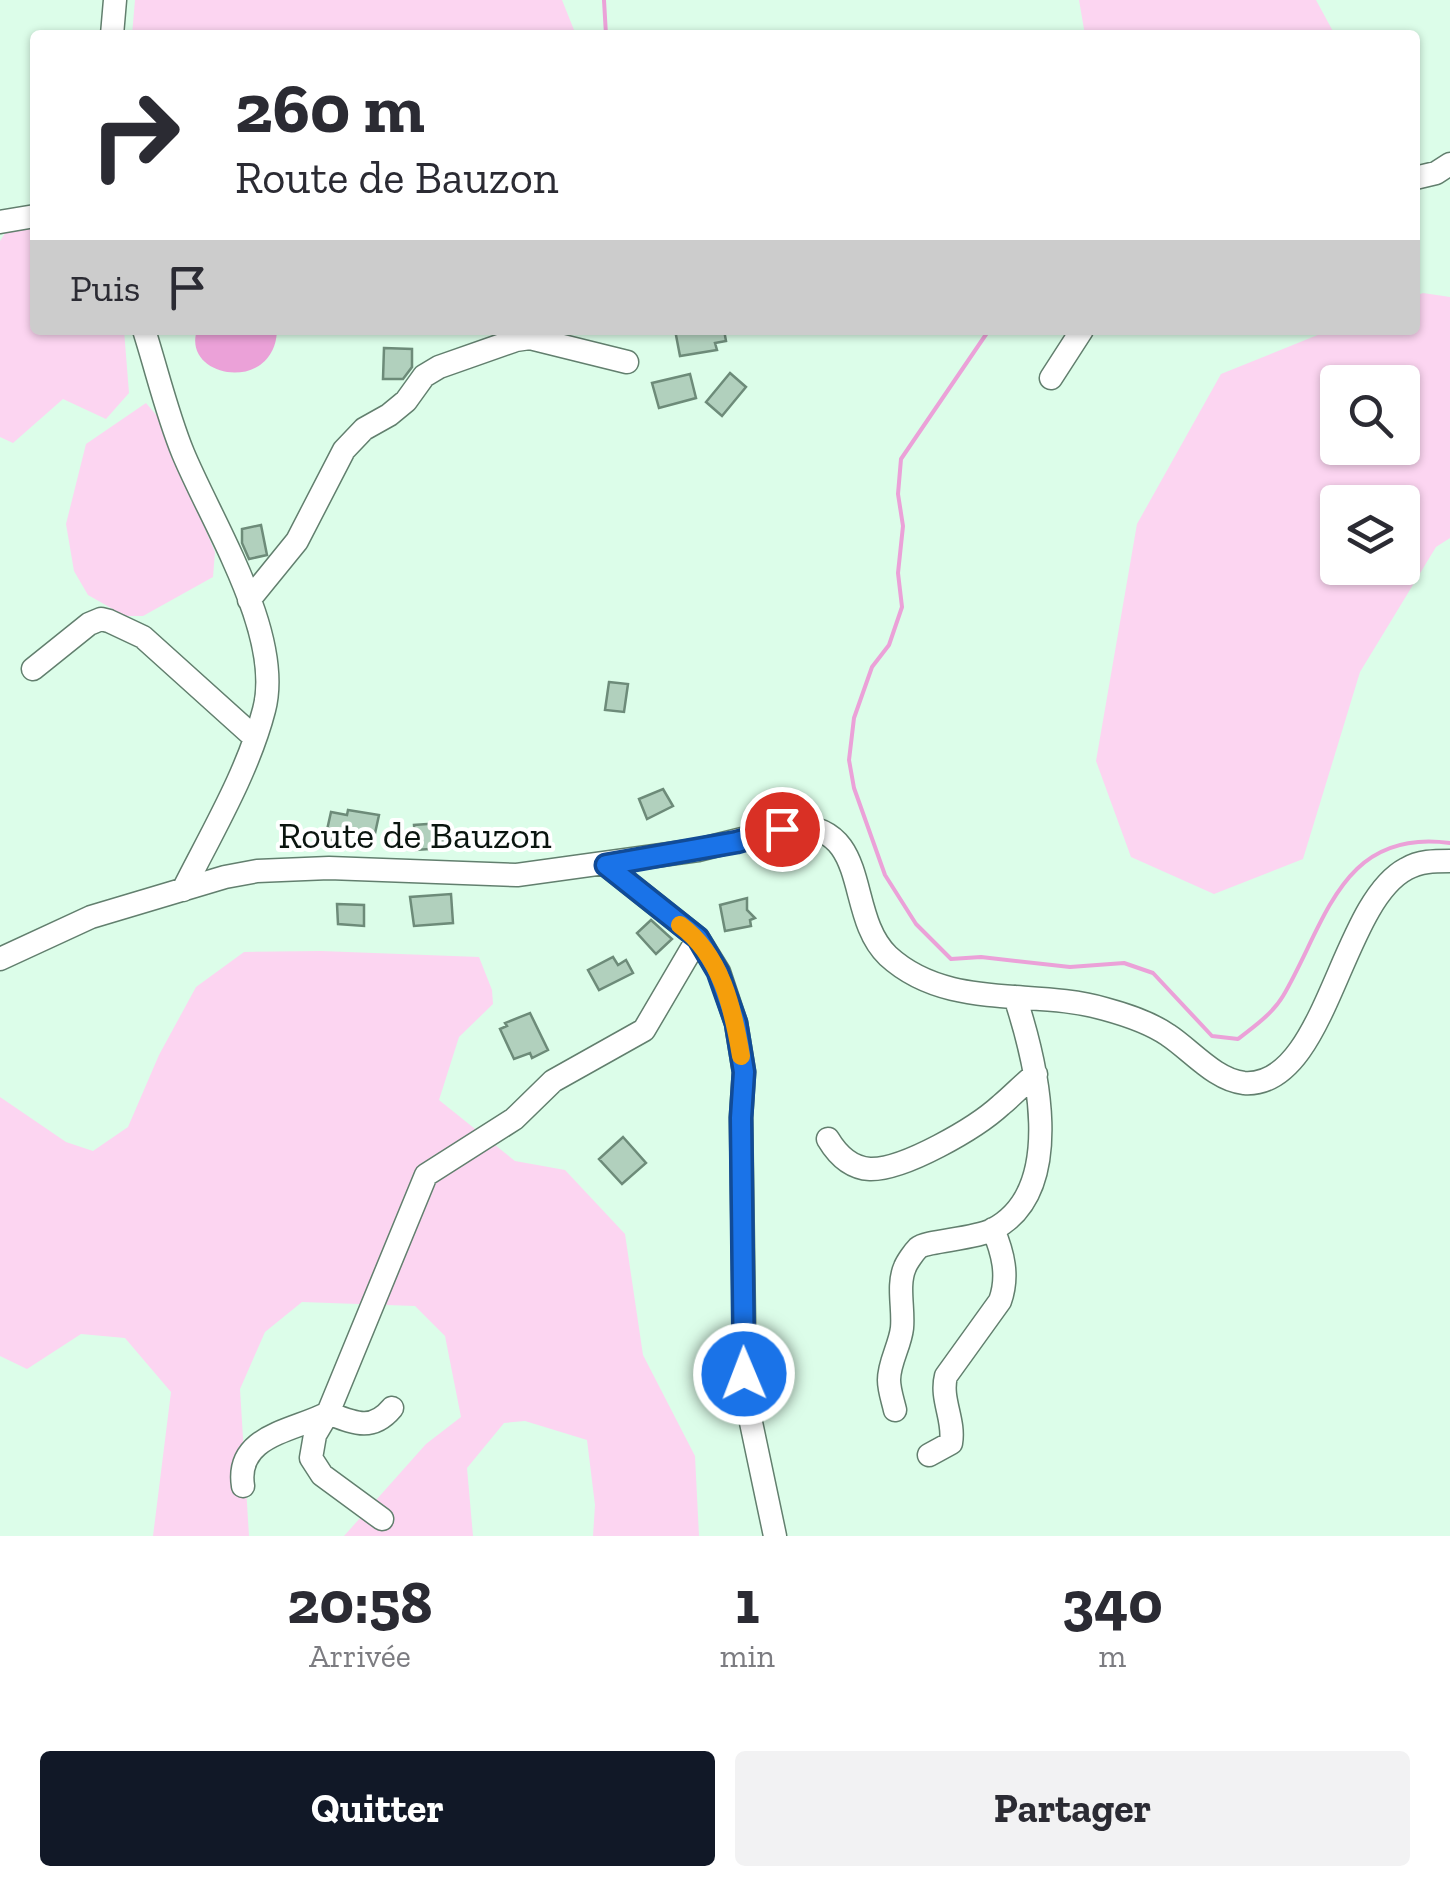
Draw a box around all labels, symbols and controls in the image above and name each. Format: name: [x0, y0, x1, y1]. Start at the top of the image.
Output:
text: 260 m: [235, 66, 425, 150]
icon: right: [70, 70, 200, 200]
text: Route de Bauzon: [235, 151, 559, 205]
icon: arrive: [160, 260, 215, 315]
text: Puis: [70, 265, 140, 311]
map controls: [1320, 365, 1420, 585]
button: search: [1320, 365, 1420, 465]
button: layers: [1320, 485, 1420, 585]
pin: [740, 787, 825, 872]
icon: arrive: [755, 802, 810, 857]
street label: Route de Bauzon: [278, 812, 552, 858]
position arrow: [692, 1322, 796, 1426]
text: 20:58: [287, 1566, 433, 1638]
text: 1: [735, 1566, 759, 1638]
text: 340: [1062, 1566, 1163, 1638]
text: Arrivée: [309, 1637, 411, 1675]
text: min: [720, 1637, 775, 1675]
text: m: [1099, 1637, 1126, 1675]
button: Quitter: [40, 1751, 715, 1866]
button: Partager: [735, 1751, 1410, 1866]

